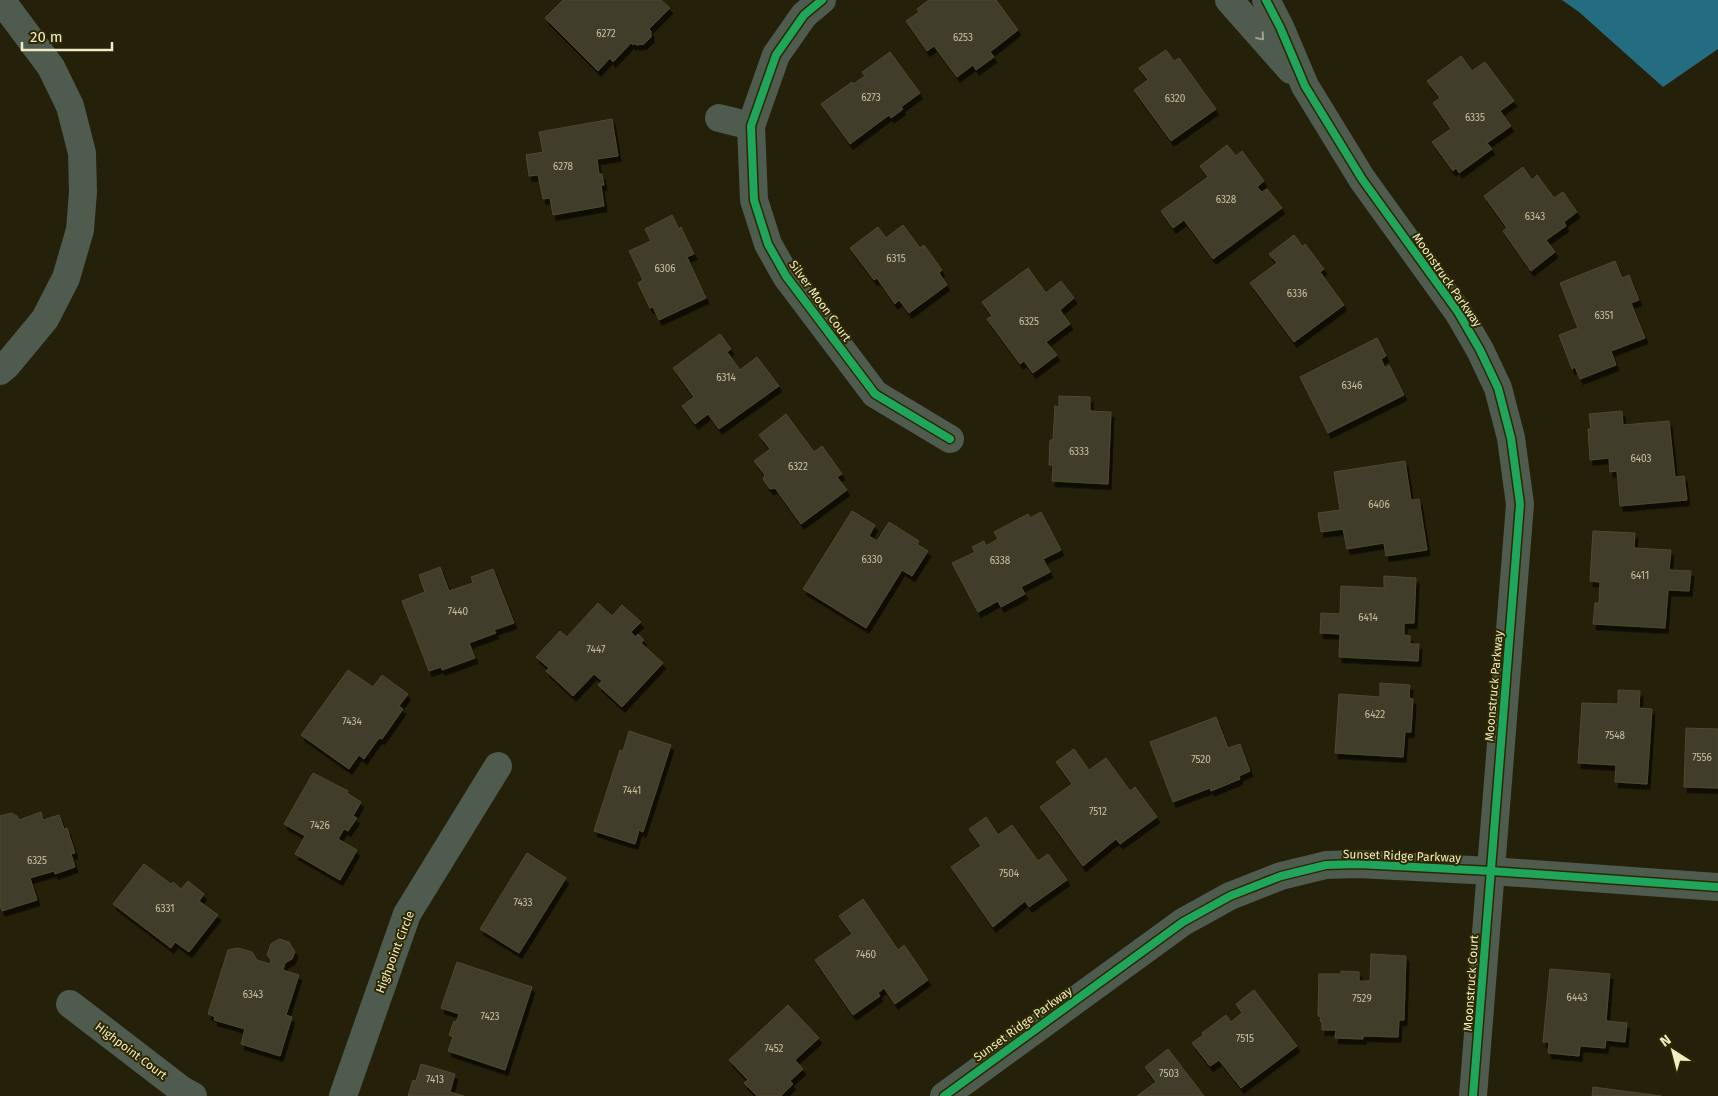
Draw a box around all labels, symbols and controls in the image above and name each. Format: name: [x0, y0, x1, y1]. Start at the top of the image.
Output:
scale bar: [22, 20, 112, 52]
text: 20 m: [30, 28, 63, 46]
house number: 6272: [596, 28, 616, 40]
one-way arrow: [1255, 31, 1264, 40]
house number: 6253: [953, 32, 973, 44]
house number: 6273: [861, 92, 881, 104]
house number: 6320: [1165, 93, 1186, 105]
house number: 6335: [1465, 112, 1485, 124]
house number: 6278: [553, 161, 573, 173]
house number: 6328: [1216, 194, 1237, 206]
house number: 6343: [1525, 211, 1545, 223]
street label: Moonstruck Parkway: [1409, 230, 1485, 330]
house number: 6315: [886, 253, 906, 265]
street label: Silver Moon Court: [786, 258, 854, 345]
house number: 6306: [654, 263, 676, 275]
house number: 6336: [1287, 288, 1307, 300]
house number: 6351: [1594, 310, 1614, 322]
house number: 6325: [1019, 316, 1039, 328]
house number: 6314: [716, 372, 736, 384]
house number: 6346: [1342, 380, 1362, 392]
house number: 6333: [1069, 446, 1089, 458]
house number: 6403: [1630, 453, 1652, 465]
house number: 6322: [788, 461, 808, 473]
house number: 6406: [1368, 499, 1390, 511]
house number: 6330: [862, 554, 883, 566]
house number: 6338: [990, 555, 1011, 567]
house number: 6411: [1631, 570, 1649, 582]
house number: 7440: [448, 606, 469, 618]
house number: 6414: [1358, 612, 1379, 624]
street label: Moonstruck Parkway: [1482, 630, 1506, 742]
house number: 7447: [587, 644, 606, 656]
house number: 6422: [1365, 709, 1385, 721]
house number: 7434: [342, 716, 362, 728]
house number: 7548: [1605, 730, 1626, 742]
house number: 7556: [1692, 752, 1712, 764]
house number: 7520: [1191, 754, 1211, 766]
house number: 7441: [623, 785, 641, 797]
house number: 7512: [1089, 806, 1107, 818]
house number: 7426: [310, 820, 330, 832]
street label: Sunset Ridge Parkway: [1343, 847, 1461, 865]
house number: 6325: [27, 855, 47, 867]
house number: 7504: [999, 868, 1020, 880]
house number: 7433: [513, 897, 533, 909]
house number: 6331: [155, 903, 175, 915]
street label: Highpoint Circle: [373, 909, 417, 995]
street label: Moonstruck Court: [1461, 934, 1481, 1032]
house number: 7460: [856, 949, 877, 961]
street label: Sunset Ridge Parkway: [971, 984, 1075, 1064]
house number: 6343: [243, 989, 263, 1001]
house number: 6443: [1567, 992, 1587, 1004]
house number: 7529: [1352, 993, 1372, 1005]
house number: 7423: [480, 1011, 500, 1023]
street label: Highpoint Court: [92, 1019, 170, 1083]
north arrow: [1648, 1026, 1698, 1076]
text: N: [1657, 1031, 1674, 1050]
house number: 7515: [1236, 1033, 1254, 1045]
house number: 7452: [764, 1043, 784, 1055]
house number: 7503: [1159, 1068, 1179, 1080]
house number: 7413: [426, 1074, 444, 1086]

